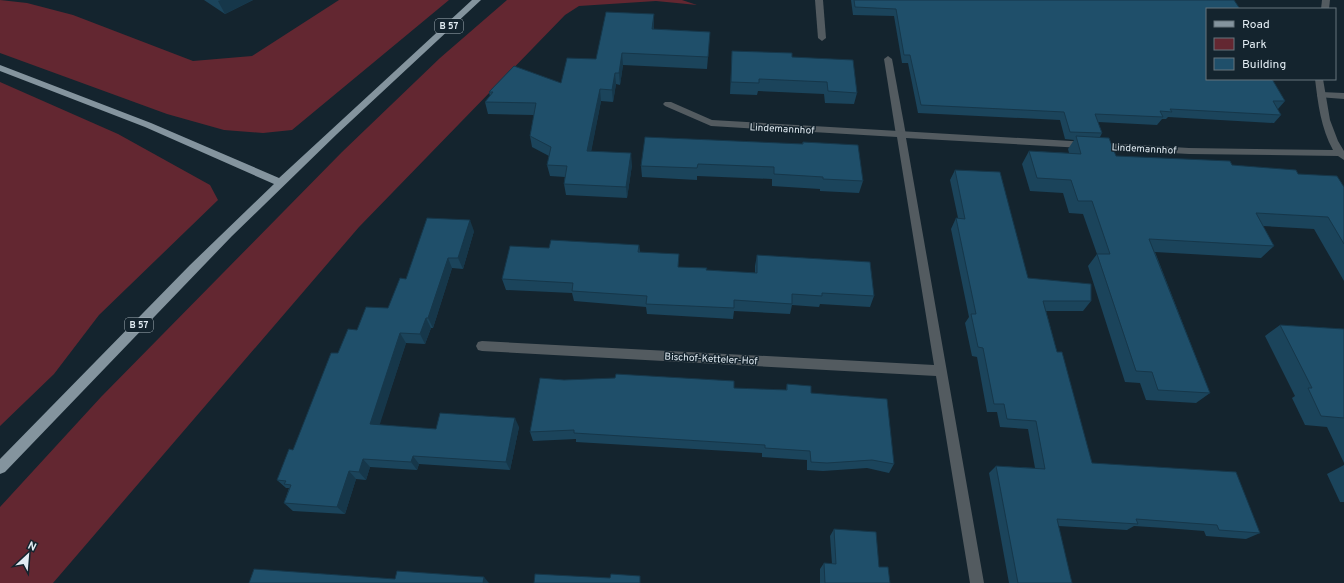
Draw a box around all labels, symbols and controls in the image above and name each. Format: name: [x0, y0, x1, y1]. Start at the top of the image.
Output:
legend: [1206, 8, 1336, 80]
text: Road: [1242, 17, 1270, 33]
road number: B 57: [435, 19, 463, 33]
text: Park: [1242, 37, 1267, 53]
text: Building: [1242, 57, 1286, 73]
street label: Lindemannhof: [749, 121, 815, 138]
street label: Lindemannhof: [1111, 141, 1177, 158]
road number: B 57: [125, 318, 153, 332]
street label: Bischof-Ketteler-Hof: [664, 351, 758, 368]
north arrow: [8, 535, 48, 575]
text: N: [25, 539, 39, 555]

